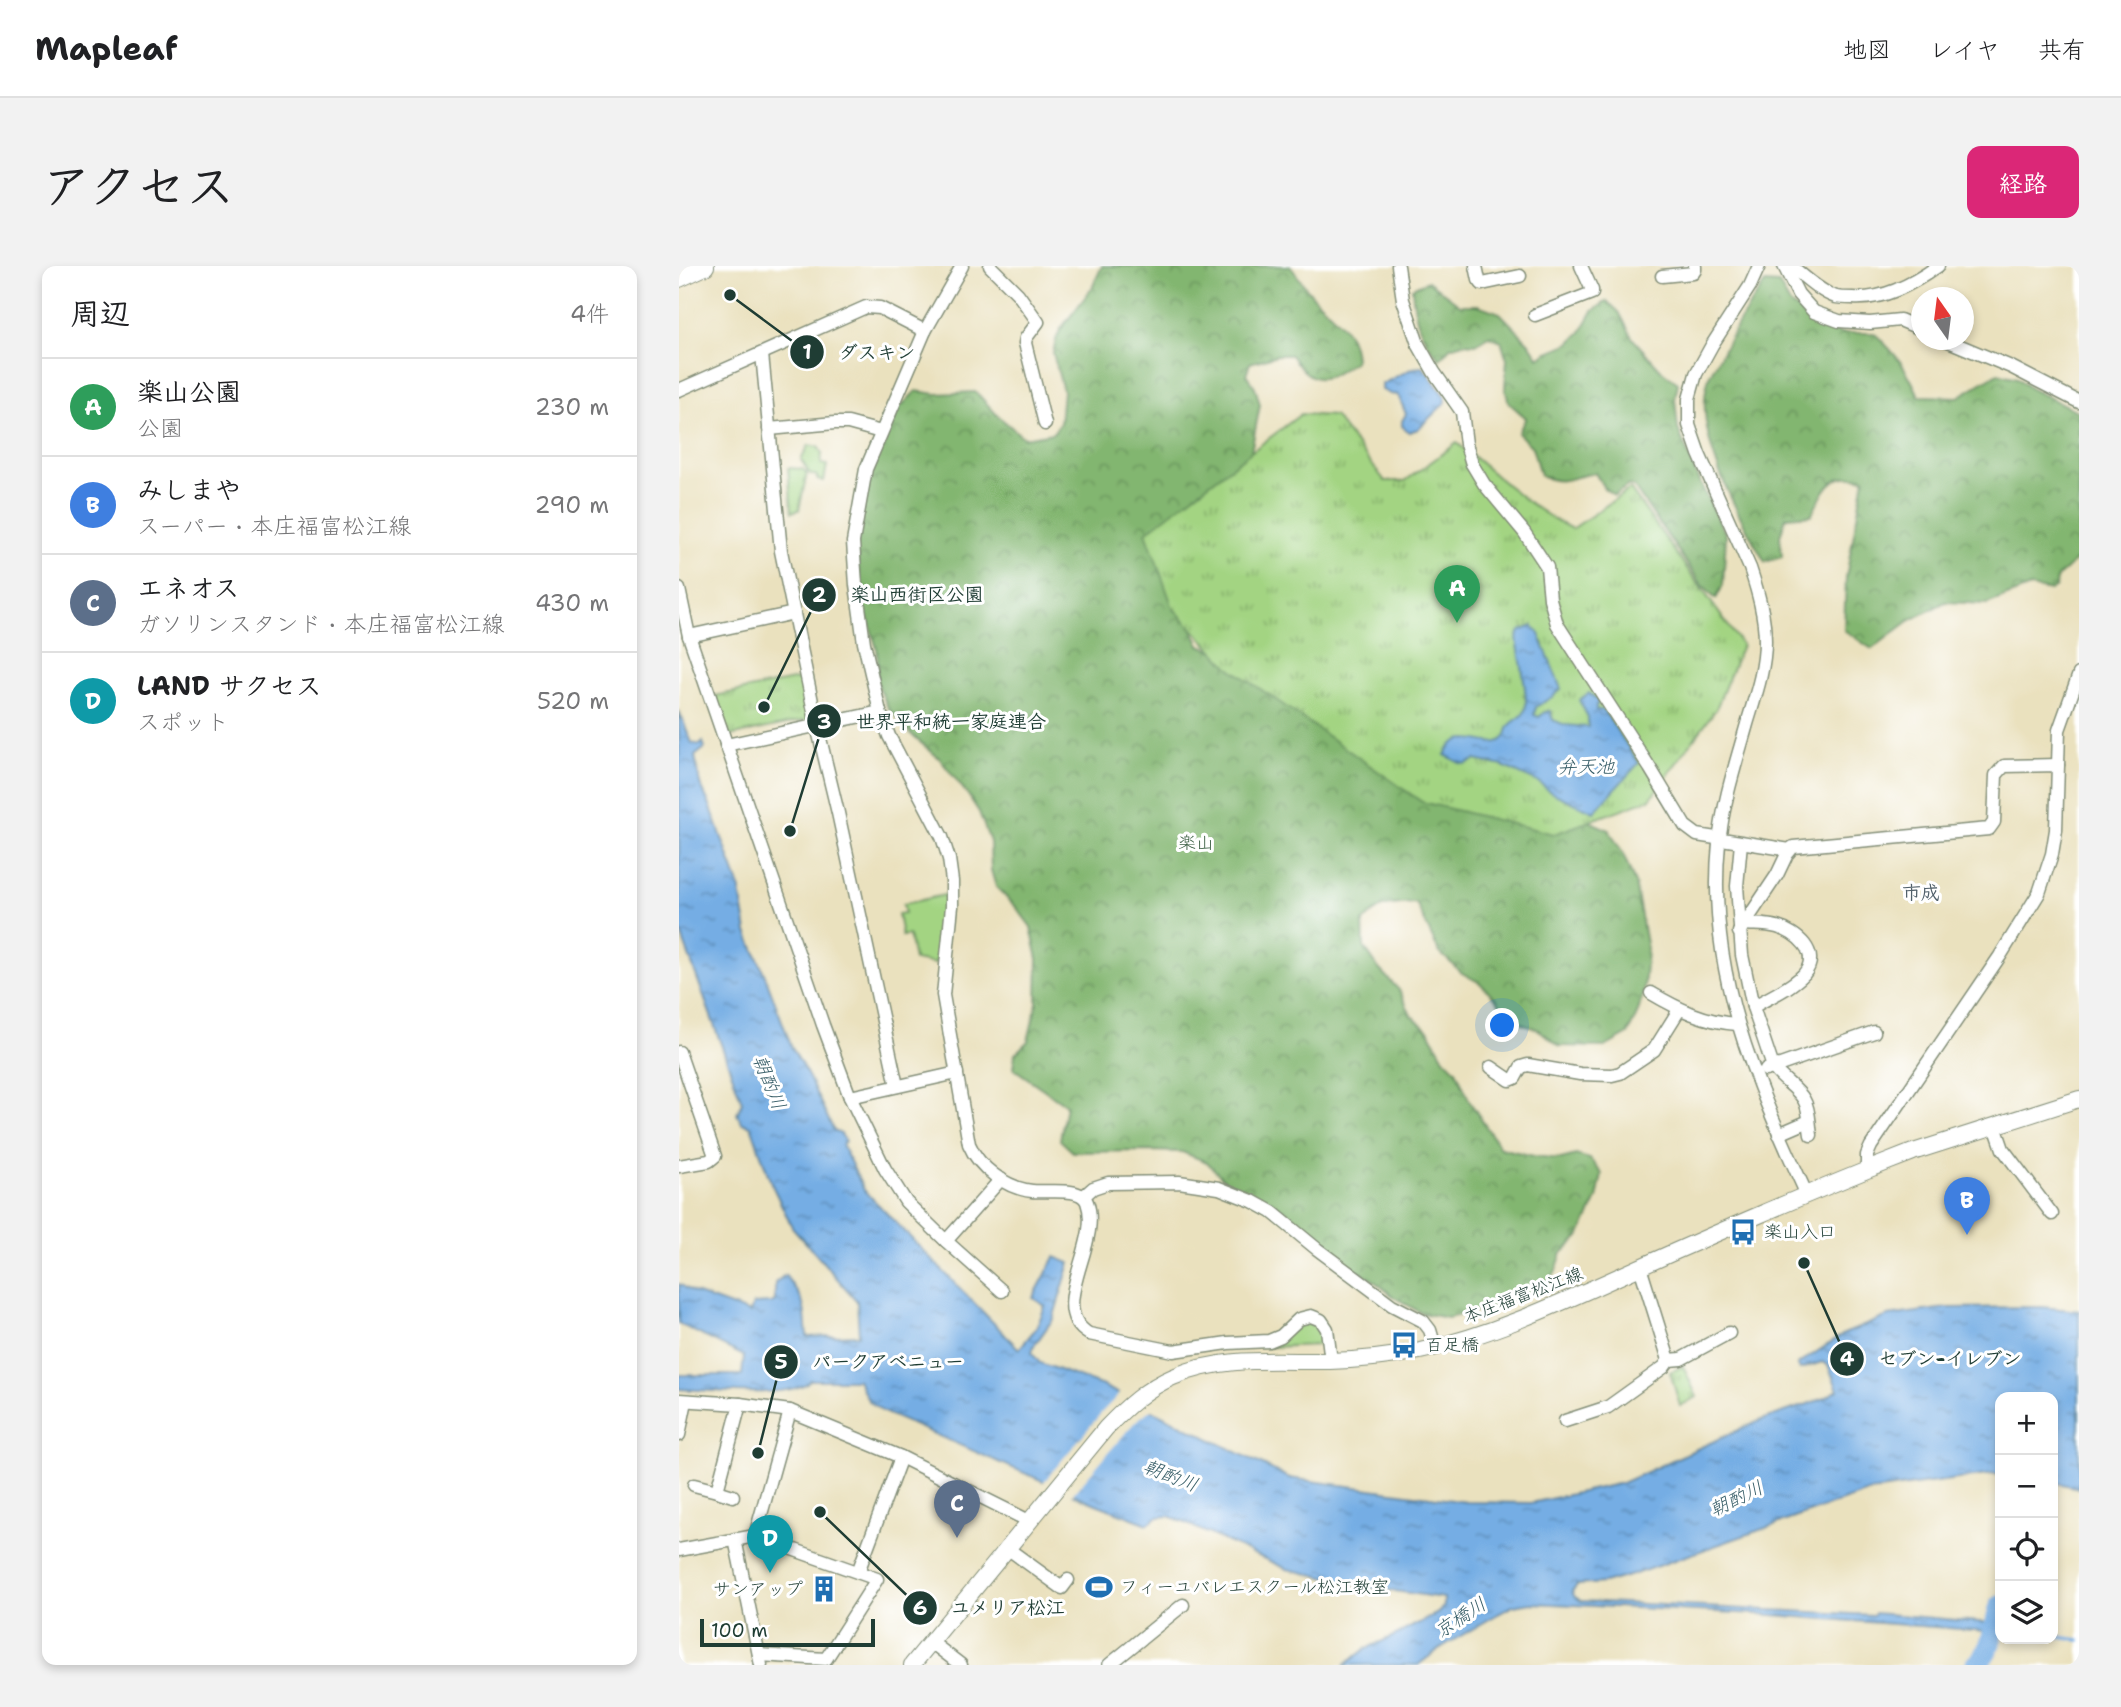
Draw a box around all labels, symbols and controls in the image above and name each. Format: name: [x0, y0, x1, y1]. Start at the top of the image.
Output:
text: Mapleaf: [35, 26, 178, 71]
text: 地図: [1843, 34, 1891, 66]
text: レイヤ: [1929, 34, 2000, 66]
text: 共有: [2038, 34, 2086, 66]
button: 経路: [1967, 146, 2079, 218]
text: アクセス: [42, 153, 235, 219]
north arrow: [1911, 287, 1974, 350]
text: 周辺: [70, 293, 130, 334]
text: 4件: [570, 299, 609, 329]
callout: ダスキン: [790, 332, 929, 372]
text: 1: [802, 338, 812, 366]
text: ダスキン: [839, 340, 915, 365]
text: 楽山公園: [137, 374, 241, 409]
text: A: [84, 392, 102, 422]
text: 230 m: [535, 392, 609, 422]
text: 公園: [137, 413, 183, 443]
text: みしまや: [137, 472, 241, 507]
text: B: [86, 490, 100, 520]
text: 290 m: [535, 490, 609, 520]
text: スーパー · 本庄福富松江線: [137, 511, 411, 541]
pin: A: [1434, 565, 1480, 623]
text: エネオス: [137, 570, 239, 605]
callout: 楽山西街区公園: [802, 575, 998, 615]
text: 2: [812, 581, 827, 609]
text: 楽山西街区公園: [850, 582, 984, 607]
text: C: [86, 588, 100, 618]
text: 430 m: [535, 588, 609, 618]
text: ガソリンスタンド · 本庄福富松江線: [137, 609, 505, 639]
text: LAND サクセス: [137, 668, 322, 703]
text: D: [85, 686, 101, 716]
text: 520 m: [537, 686, 609, 716]
callout: 世界平和統一家庭連合: [807, 701, 1060, 741]
text: スポット: [137, 707, 229, 737]
text: 3: [817, 708, 831, 736]
text: 世界平和統一家庭連合: [856, 709, 1046, 734]
water label: 弁天池: [1557, 754, 1615, 779]
park label: 楽山: [1178, 831, 1214, 855]
district label: 市成: [1902, 880, 1940, 905]
your location: [1485, 1008, 1519, 1042]
water label: 朝酌川: [747, 1051, 792, 1113]
pin: B: [1944, 1177, 1990, 1235]
bus stop icon: 楽山入口: [1728, 1217, 1758, 1247]
place label: 楽山入口: [1764, 1220, 1836, 1244]
street label: 本庄福富松江線: [1460, 1261, 1586, 1329]
bus stop icon: 百足橋: [1389, 1330, 1419, 1360]
place label: 百足橋: [1425, 1333, 1479, 1357]
callout: セブン-イレブン: [1830, 1339, 2035, 1379]
callout: パークアベニュー: [763, 1342, 978, 1382]
text: 4: [1840, 1345, 1855, 1373]
text: セブン-イレブン: [1879, 1346, 2021, 1371]
text: 5: [774, 1348, 788, 1376]
text: パークアベニュー: [812, 1349, 964, 1374]
map controls: [1995, 1392, 2058, 1644]
button: +: [1995, 1392, 2058, 1455]
water label: 朝酌川: [1140, 1454, 1202, 1497]
button: −: [1995, 1455, 2058, 1518]
water label: 朝酌川: [1705, 1475, 1767, 1522]
pin: C: [934, 1480, 980, 1538]
pin: D: [747, 1515, 793, 1573]
button: locate: [1995, 1518, 2058, 1581]
sports icon: フィーユバレエスクール松江教室: [1084, 1572, 1114, 1602]
building icon: サンアップ: [809, 1574, 839, 1604]
place label: フィーユバレエスクール松江教室: [1120, 1575, 1389, 1599]
place label: サンアップ: [713, 1577, 803, 1601]
button: layers: [1995, 1581, 2058, 1644]
callout: ユメリア松江: [902, 1588, 1079, 1628]
water label: 京橋川: [1430, 1591, 1491, 1643]
text: 6: [913, 1594, 927, 1622]
text: ユメリア松江: [951, 1595, 1065, 1620]
scale bar: [700, 1616, 875, 1648]
text: 100 m: [711, 1618, 768, 1643]

